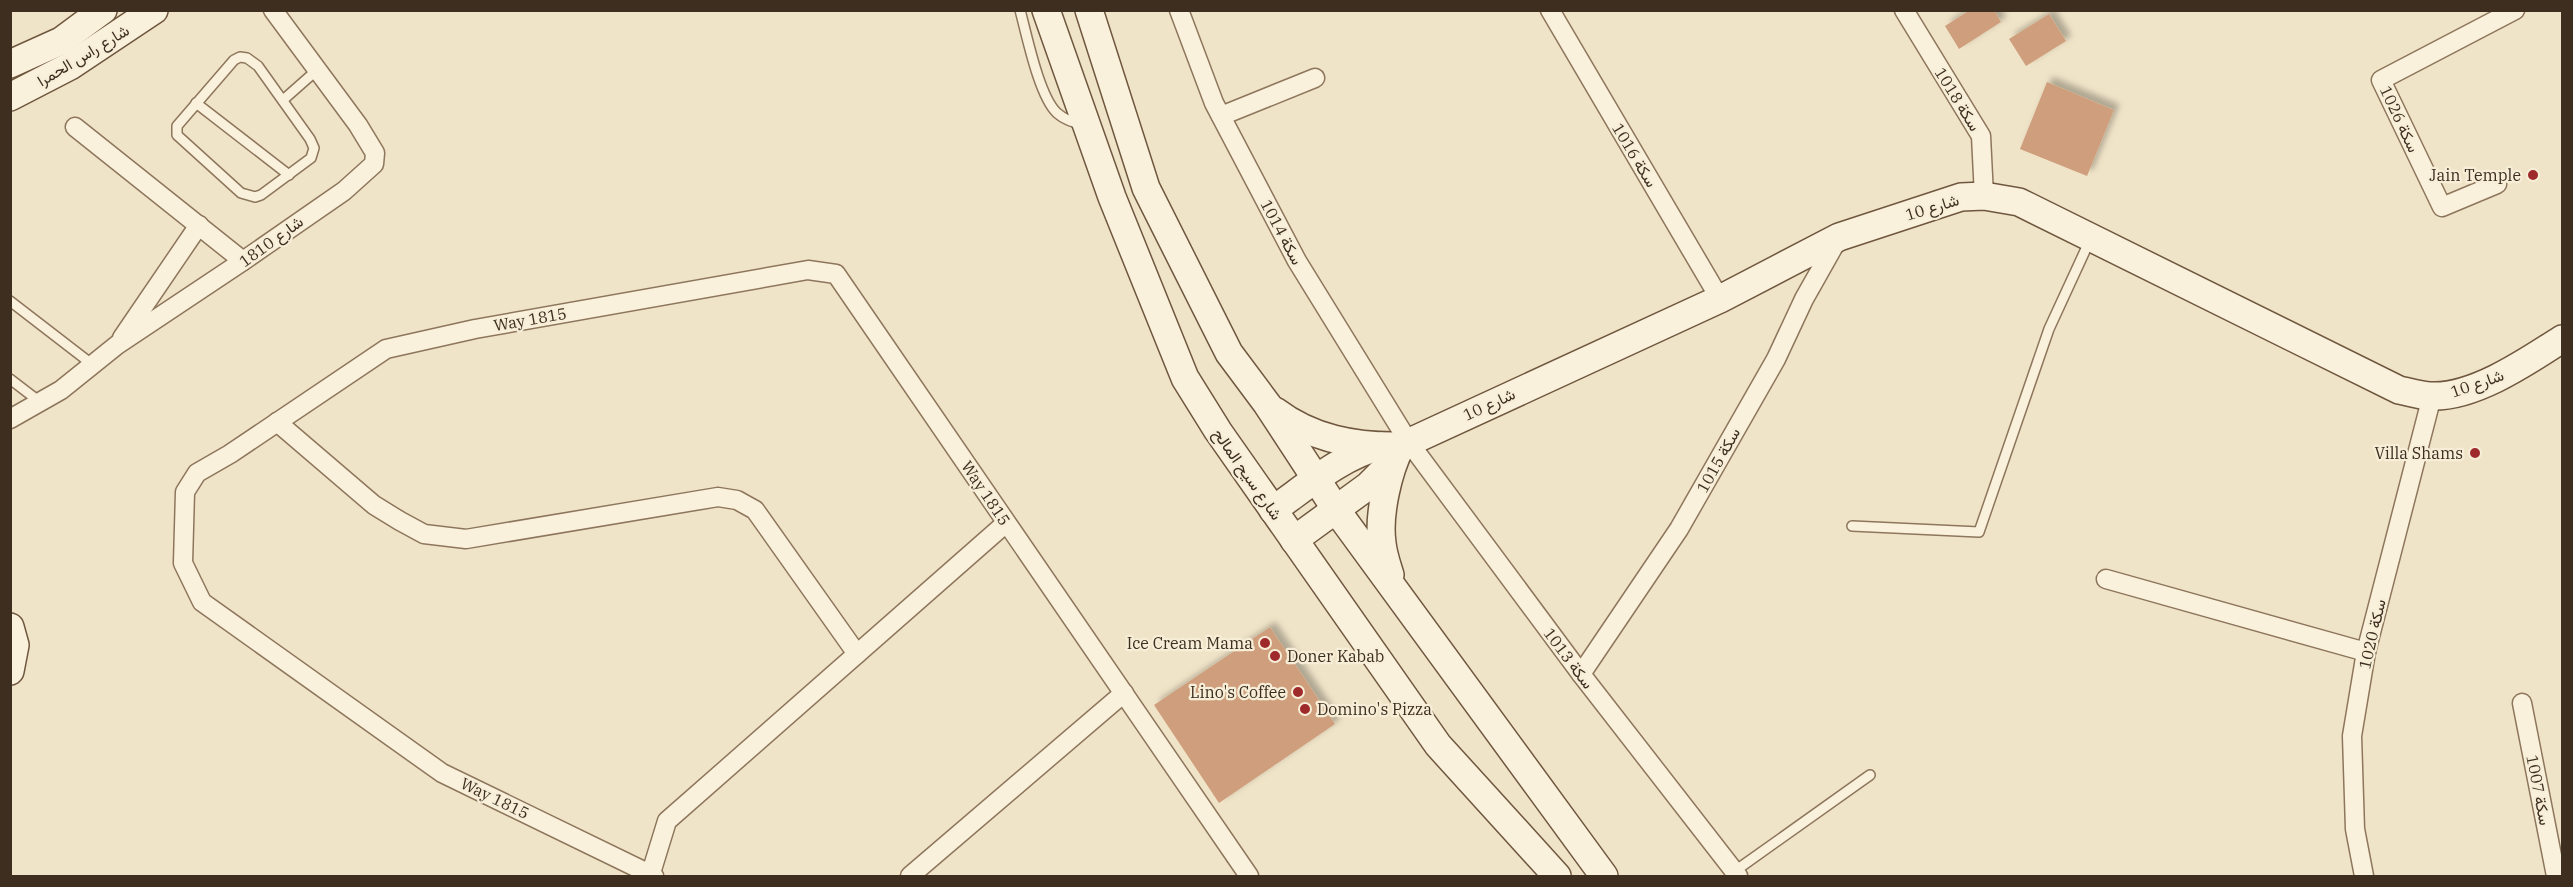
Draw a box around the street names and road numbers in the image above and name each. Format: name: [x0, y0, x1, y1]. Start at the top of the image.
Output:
street label: شارع راس الحمرا: [33, 20, 134, 92]
street label: سكة 1018: [1931, 64, 1985, 134]
street label: سكة 1026: [2376, 83, 2424, 155]
street label: سكة 1016: [1608, 119, 1662, 191]
street label: شارع 10: [1903, 189, 1962, 227]
street label: سكة 1014: [1256, 196, 1308, 268]
street label: شارع 1810: [235, 211, 308, 273]
street label: Way 1815: [492, 303, 568, 335]
street label: شارع 10: [2448, 365, 2507, 403]
street label: شارع 10: [1460, 383, 1519, 427]
street label: شارع سيح المالح: [1207, 424, 1287, 525]
street label: سكة 1015: [1692, 424, 1744, 496]
street label: Way 1815: [957, 457, 1015, 529]
street label: سكة 1020: [2354, 597, 2390, 671]
street label: سكة 1013: [1540, 624, 1598, 692]
street label: سكة 1007: [2522, 753, 2556, 827]
street label: Way 1815: [457, 773, 533, 823]

